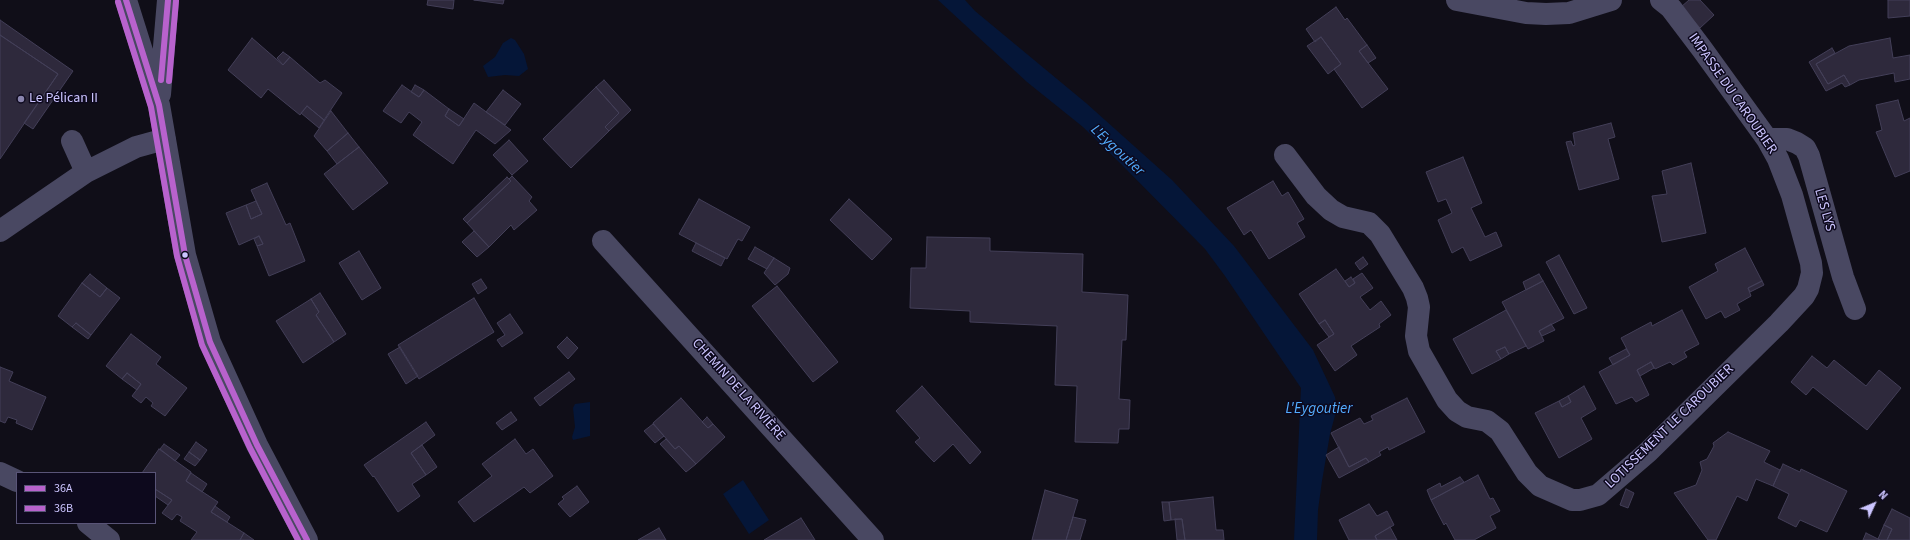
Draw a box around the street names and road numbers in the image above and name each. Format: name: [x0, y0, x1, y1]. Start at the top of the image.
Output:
street label: IMPASSE DU CAROUBIER: [1684, 31, 1780, 157]
street label: LES LYS: [1810, 186, 1838, 234]
street label: CHEMIN DE LA RIVIÈRE: [688, 336, 788, 444]
street label: LOTISSEMENT LE CAROUBIER: [1602, 361, 1738, 493]

